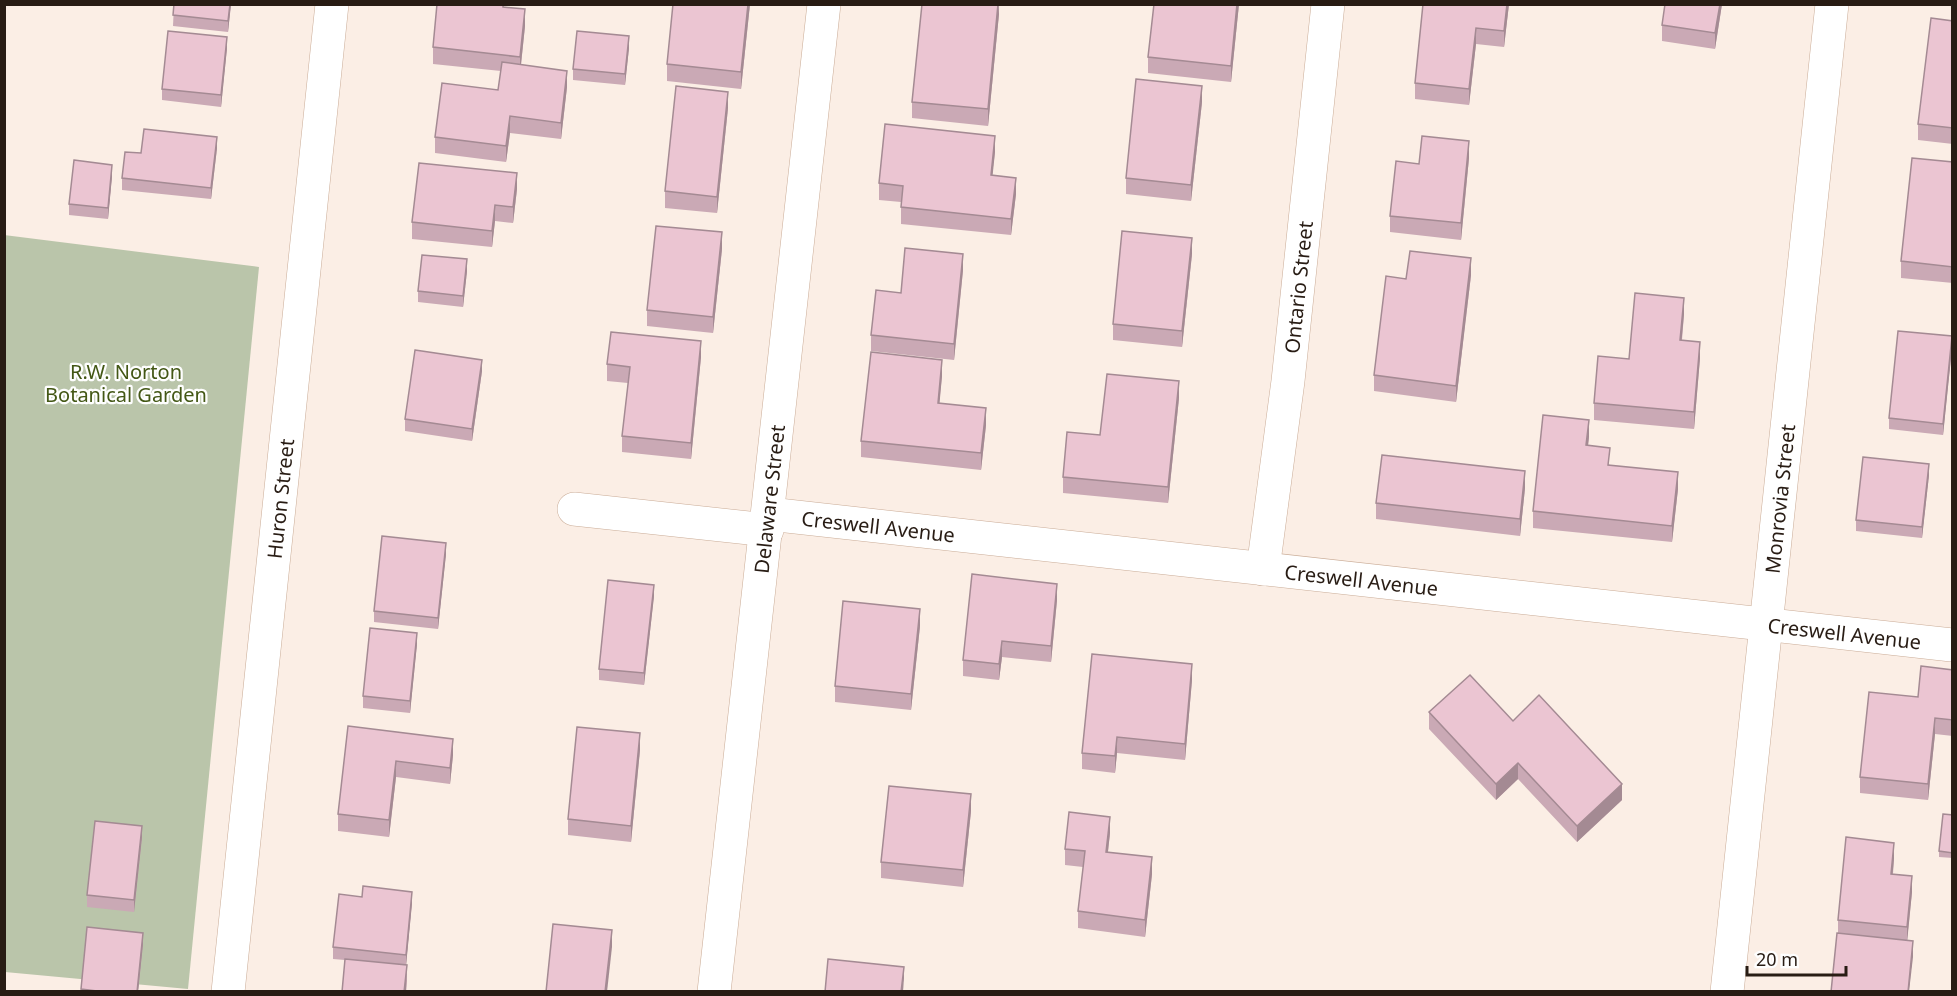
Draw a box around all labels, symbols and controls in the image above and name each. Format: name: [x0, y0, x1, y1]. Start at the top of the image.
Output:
street label: Ontario Street: [1278, 220, 1318, 355]
park label: R.W. Norton Botanical Garden: [45, 358, 207, 408]
street label: Delaware Street: [747, 423, 791, 575]
street label: Monrovia Street: [1758, 423, 1801, 575]
street label: Huron Street: [260, 437, 300, 560]
street label: Creswell Avenue: [800, 504, 956, 548]
street label: Creswell Avenue: [1283, 558, 1440, 602]
street label: Creswell Avenue: [1766, 611, 1923, 655]
scale bar: [1747, 939, 1846, 977]
text: 20 m: [1756, 947, 1798, 971]

